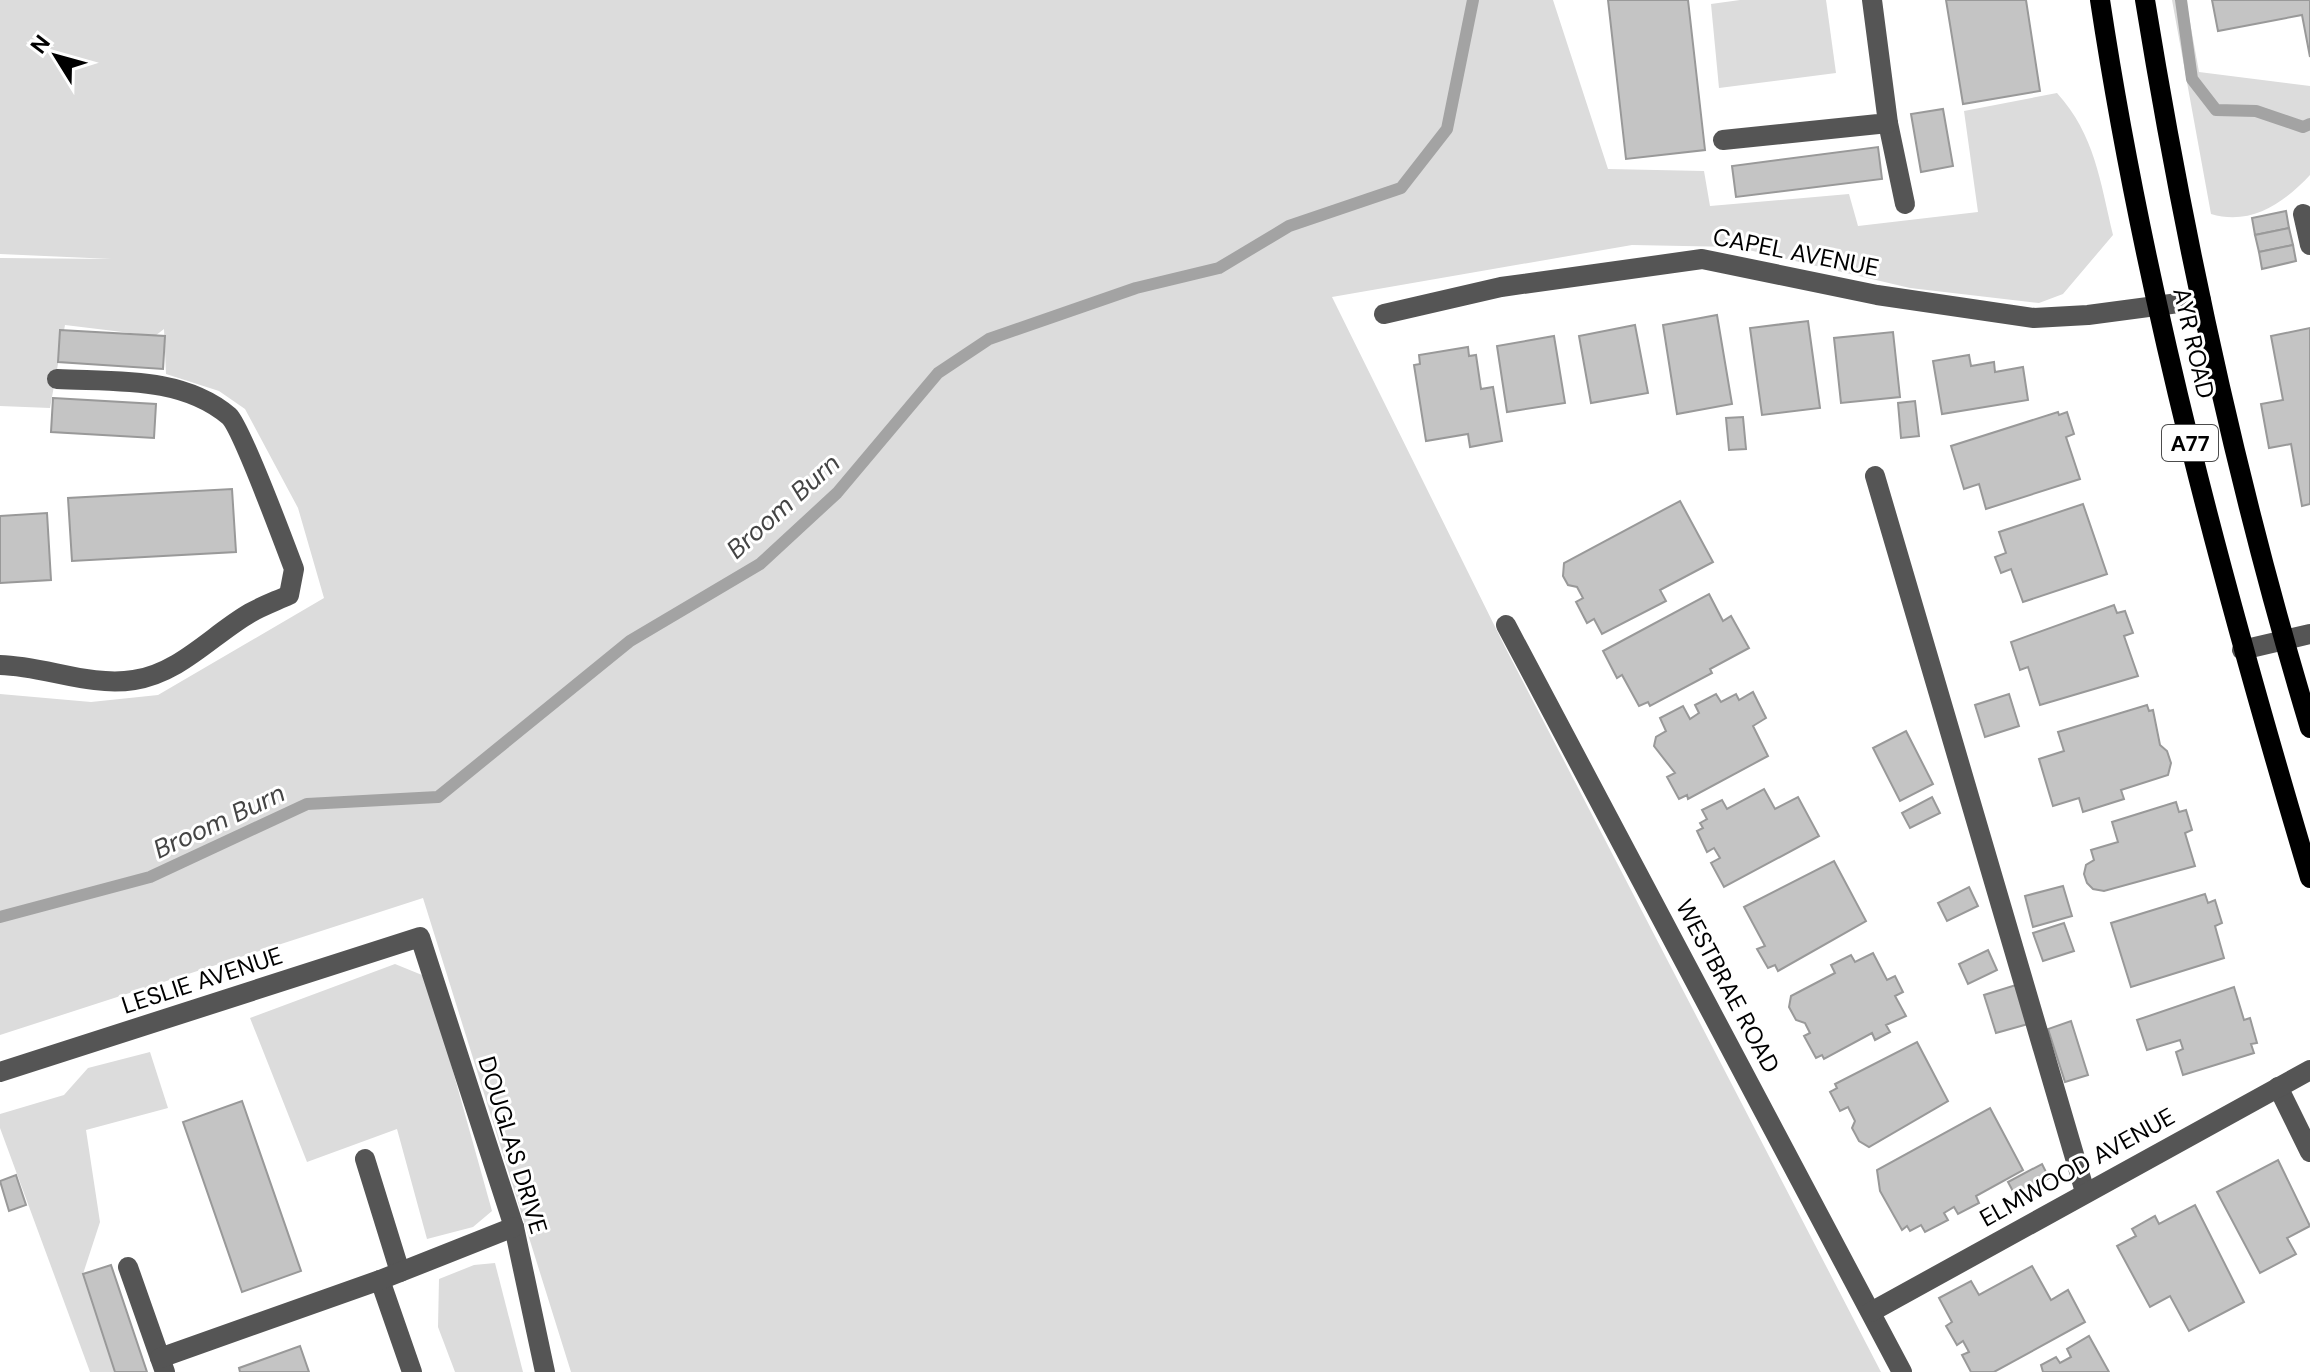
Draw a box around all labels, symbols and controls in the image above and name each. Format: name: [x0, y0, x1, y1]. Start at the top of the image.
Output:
north arrow: [16, 16, 96, 96]
text: N: [24, 29, 57, 59]
street label: CAPEL AVENUE: [1710, 221, 1882, 283]
street label: AYR ROAD: [2166, 285, 2222, 401]
road number: A77: [2162, 425, 2218, 461]
water label: Broom Burn: [719, 446, 847, 566]
water label: Broom Burn: [148, 776, 290, 866]
street label: WESTBRAE ROAD: [1669, 894, 1787, 1078]
street label: LESLIE AVENUE: [118, 939, 286, 1021]
street label: DOUGLAS DRIVE: [471, 1053, 555, 1237]
street label: ELMWOOD AVENUE: [1974, 1101, 2180, 1233]

